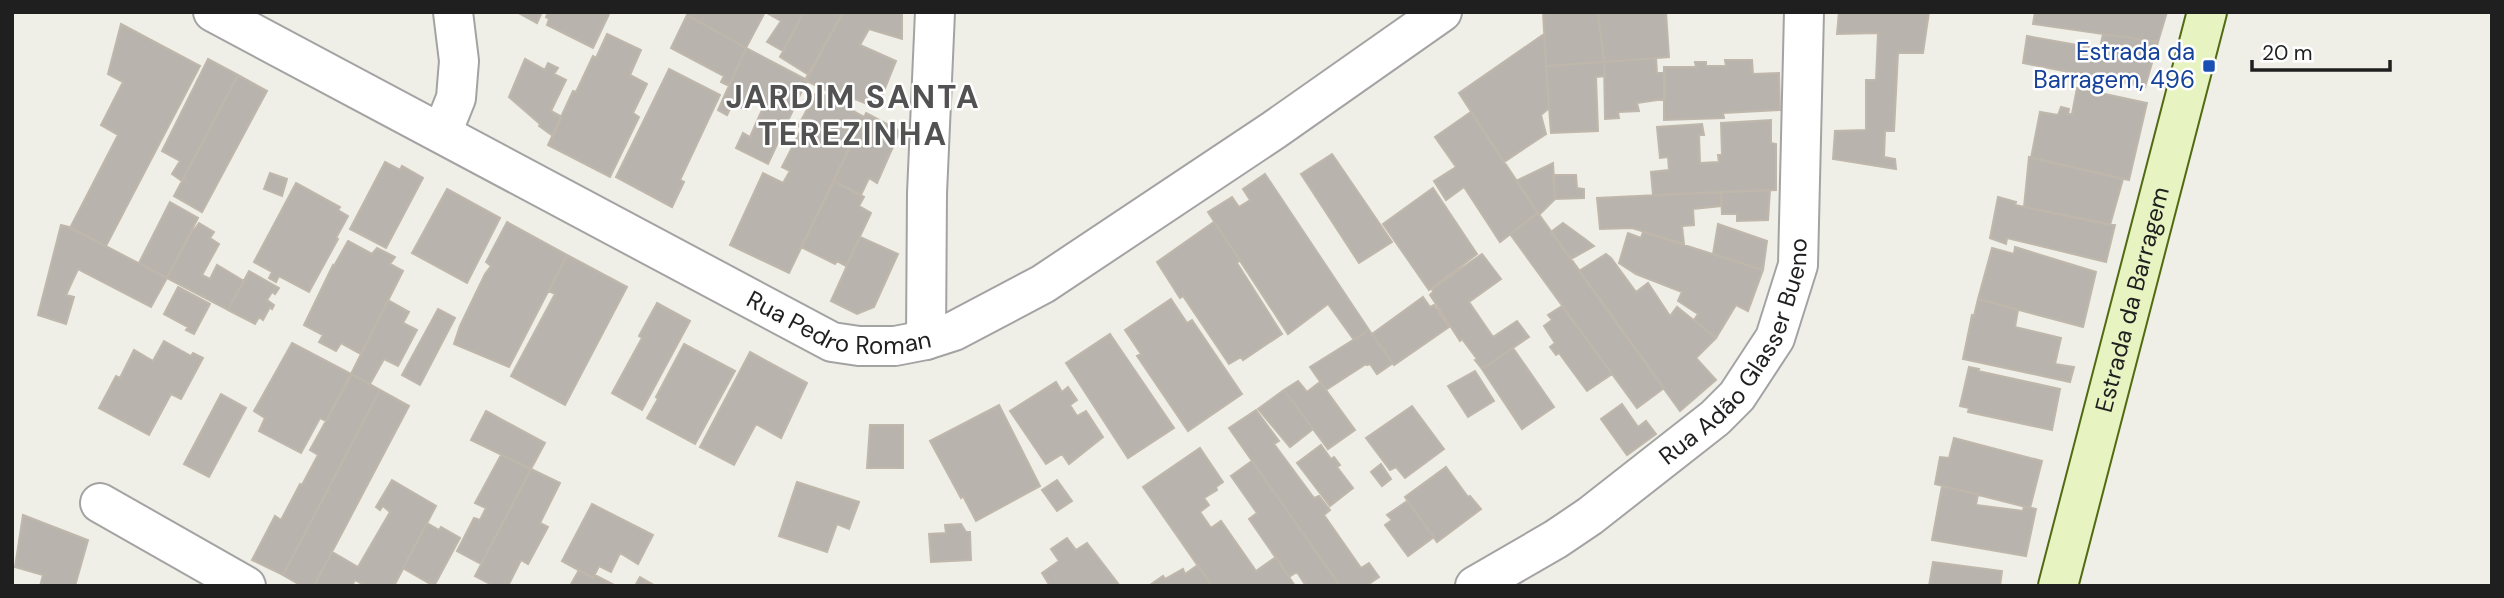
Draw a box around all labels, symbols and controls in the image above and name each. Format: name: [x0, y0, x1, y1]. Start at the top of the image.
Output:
scale bar: [2252, 28, 2390, 72]
place label: Estrada da Barragem, 496: [2033, 36, 2195, 95]
text: 20 m: [2262, 39, 2313, 67]
marker: Estrada da Barragem, 496: [2201, 58, 2217, 74]
district label: JARDIM SANTA TEREZINHA: [725, 76, 981, 155]
street label: Estrada da Barragem: [2088, 183, 2176, 415]
street label: Rua Adão Glasser Bueno: [1652, 238, 1814, 471]
street label: Rua Pedro Roman: [741, 283, 934, 361]

